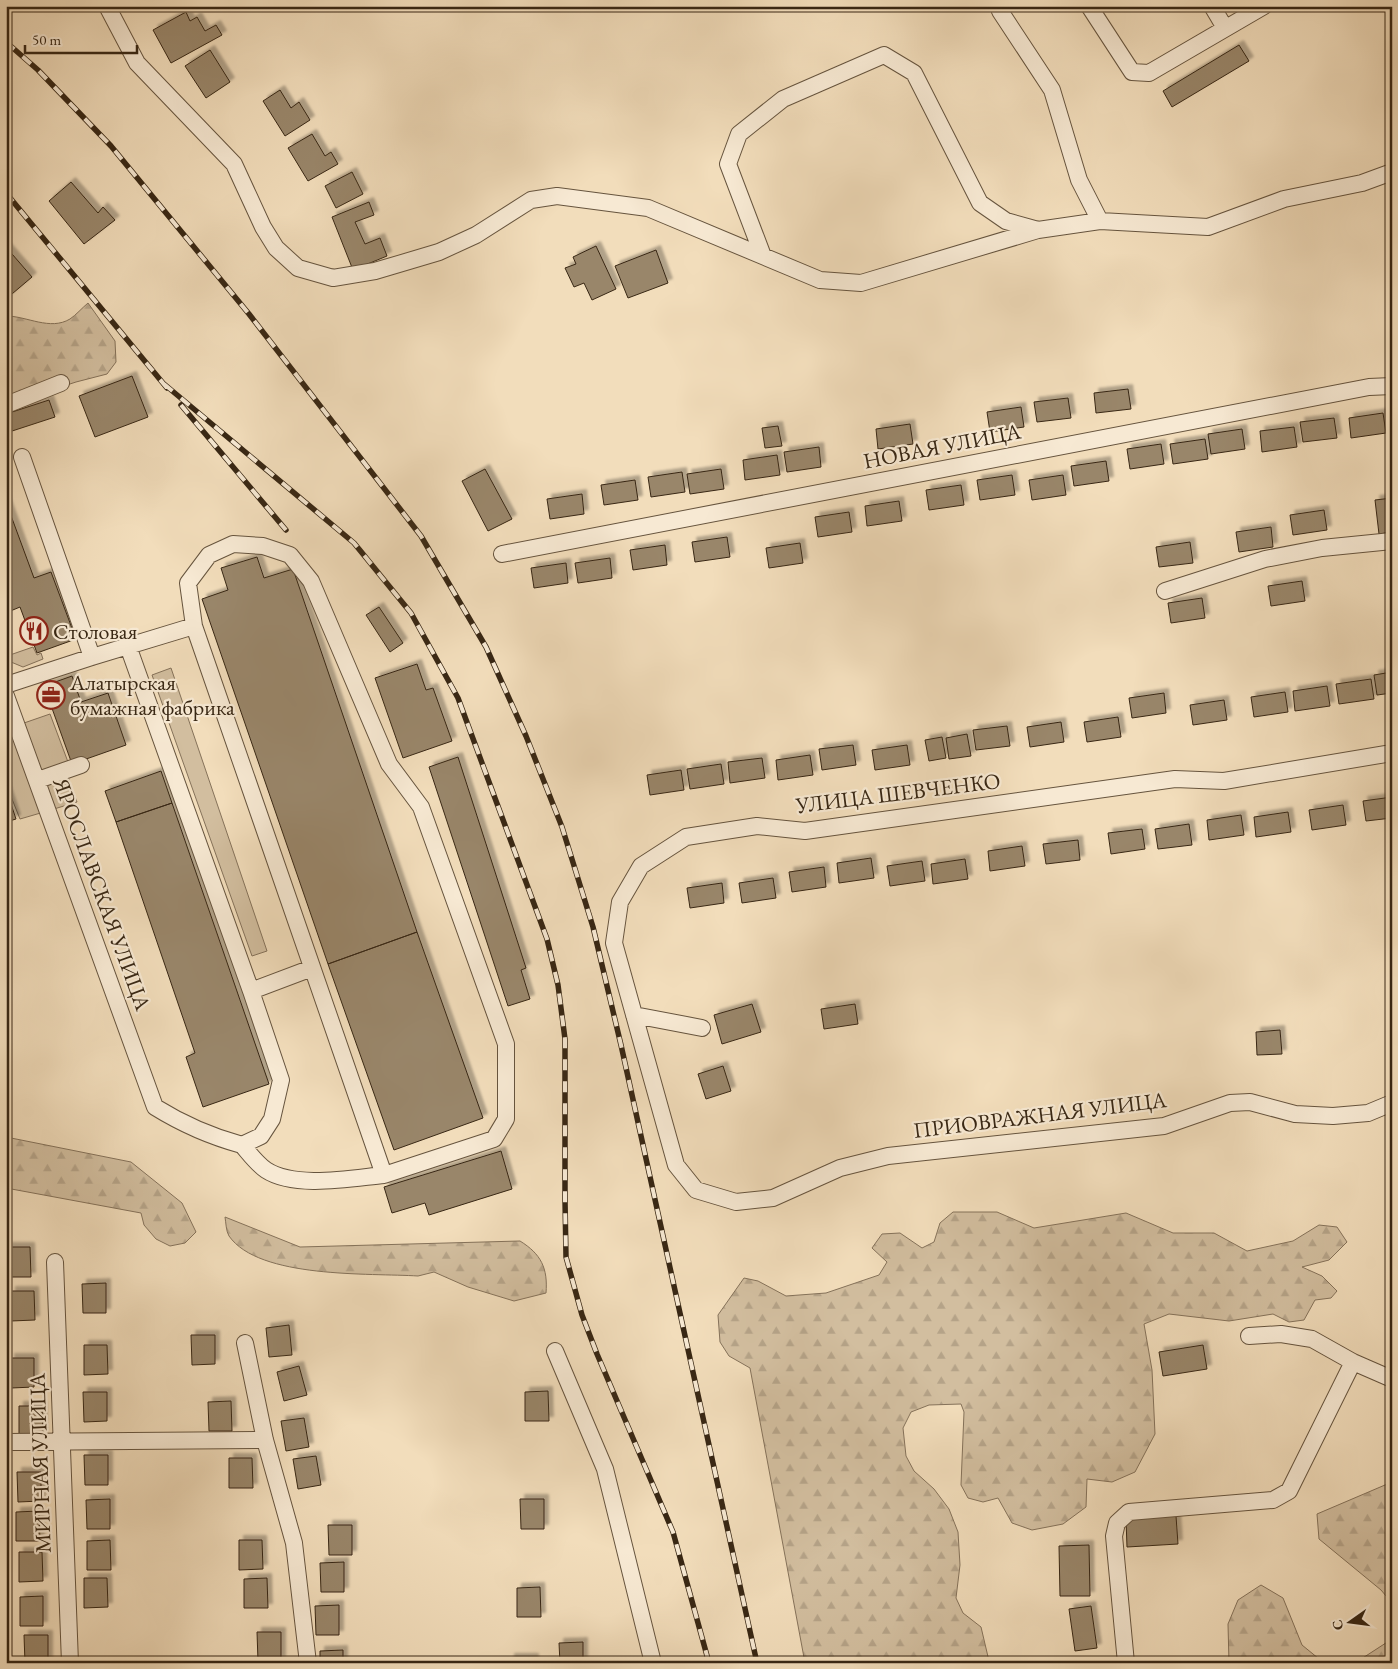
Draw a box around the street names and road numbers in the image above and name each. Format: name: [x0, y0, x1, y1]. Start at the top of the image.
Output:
street label: НОВАЯ УЛИЦА: [861, 416, 1024, 475]
street label: УЛИЦА ШЕВЧЕНКО: [793, 766, 1002, 820]
street label: ЯРОСЛАВСКАЯ УЛИЦА: [46, 773, 158, 1015]
street label: ПРИОВРАЖНАЯ УЛИЦА: [912, 1085, 1169, 1145]
street label: МИРНАЯ УЛИЦА: [22, 1372, 58, 1553]

